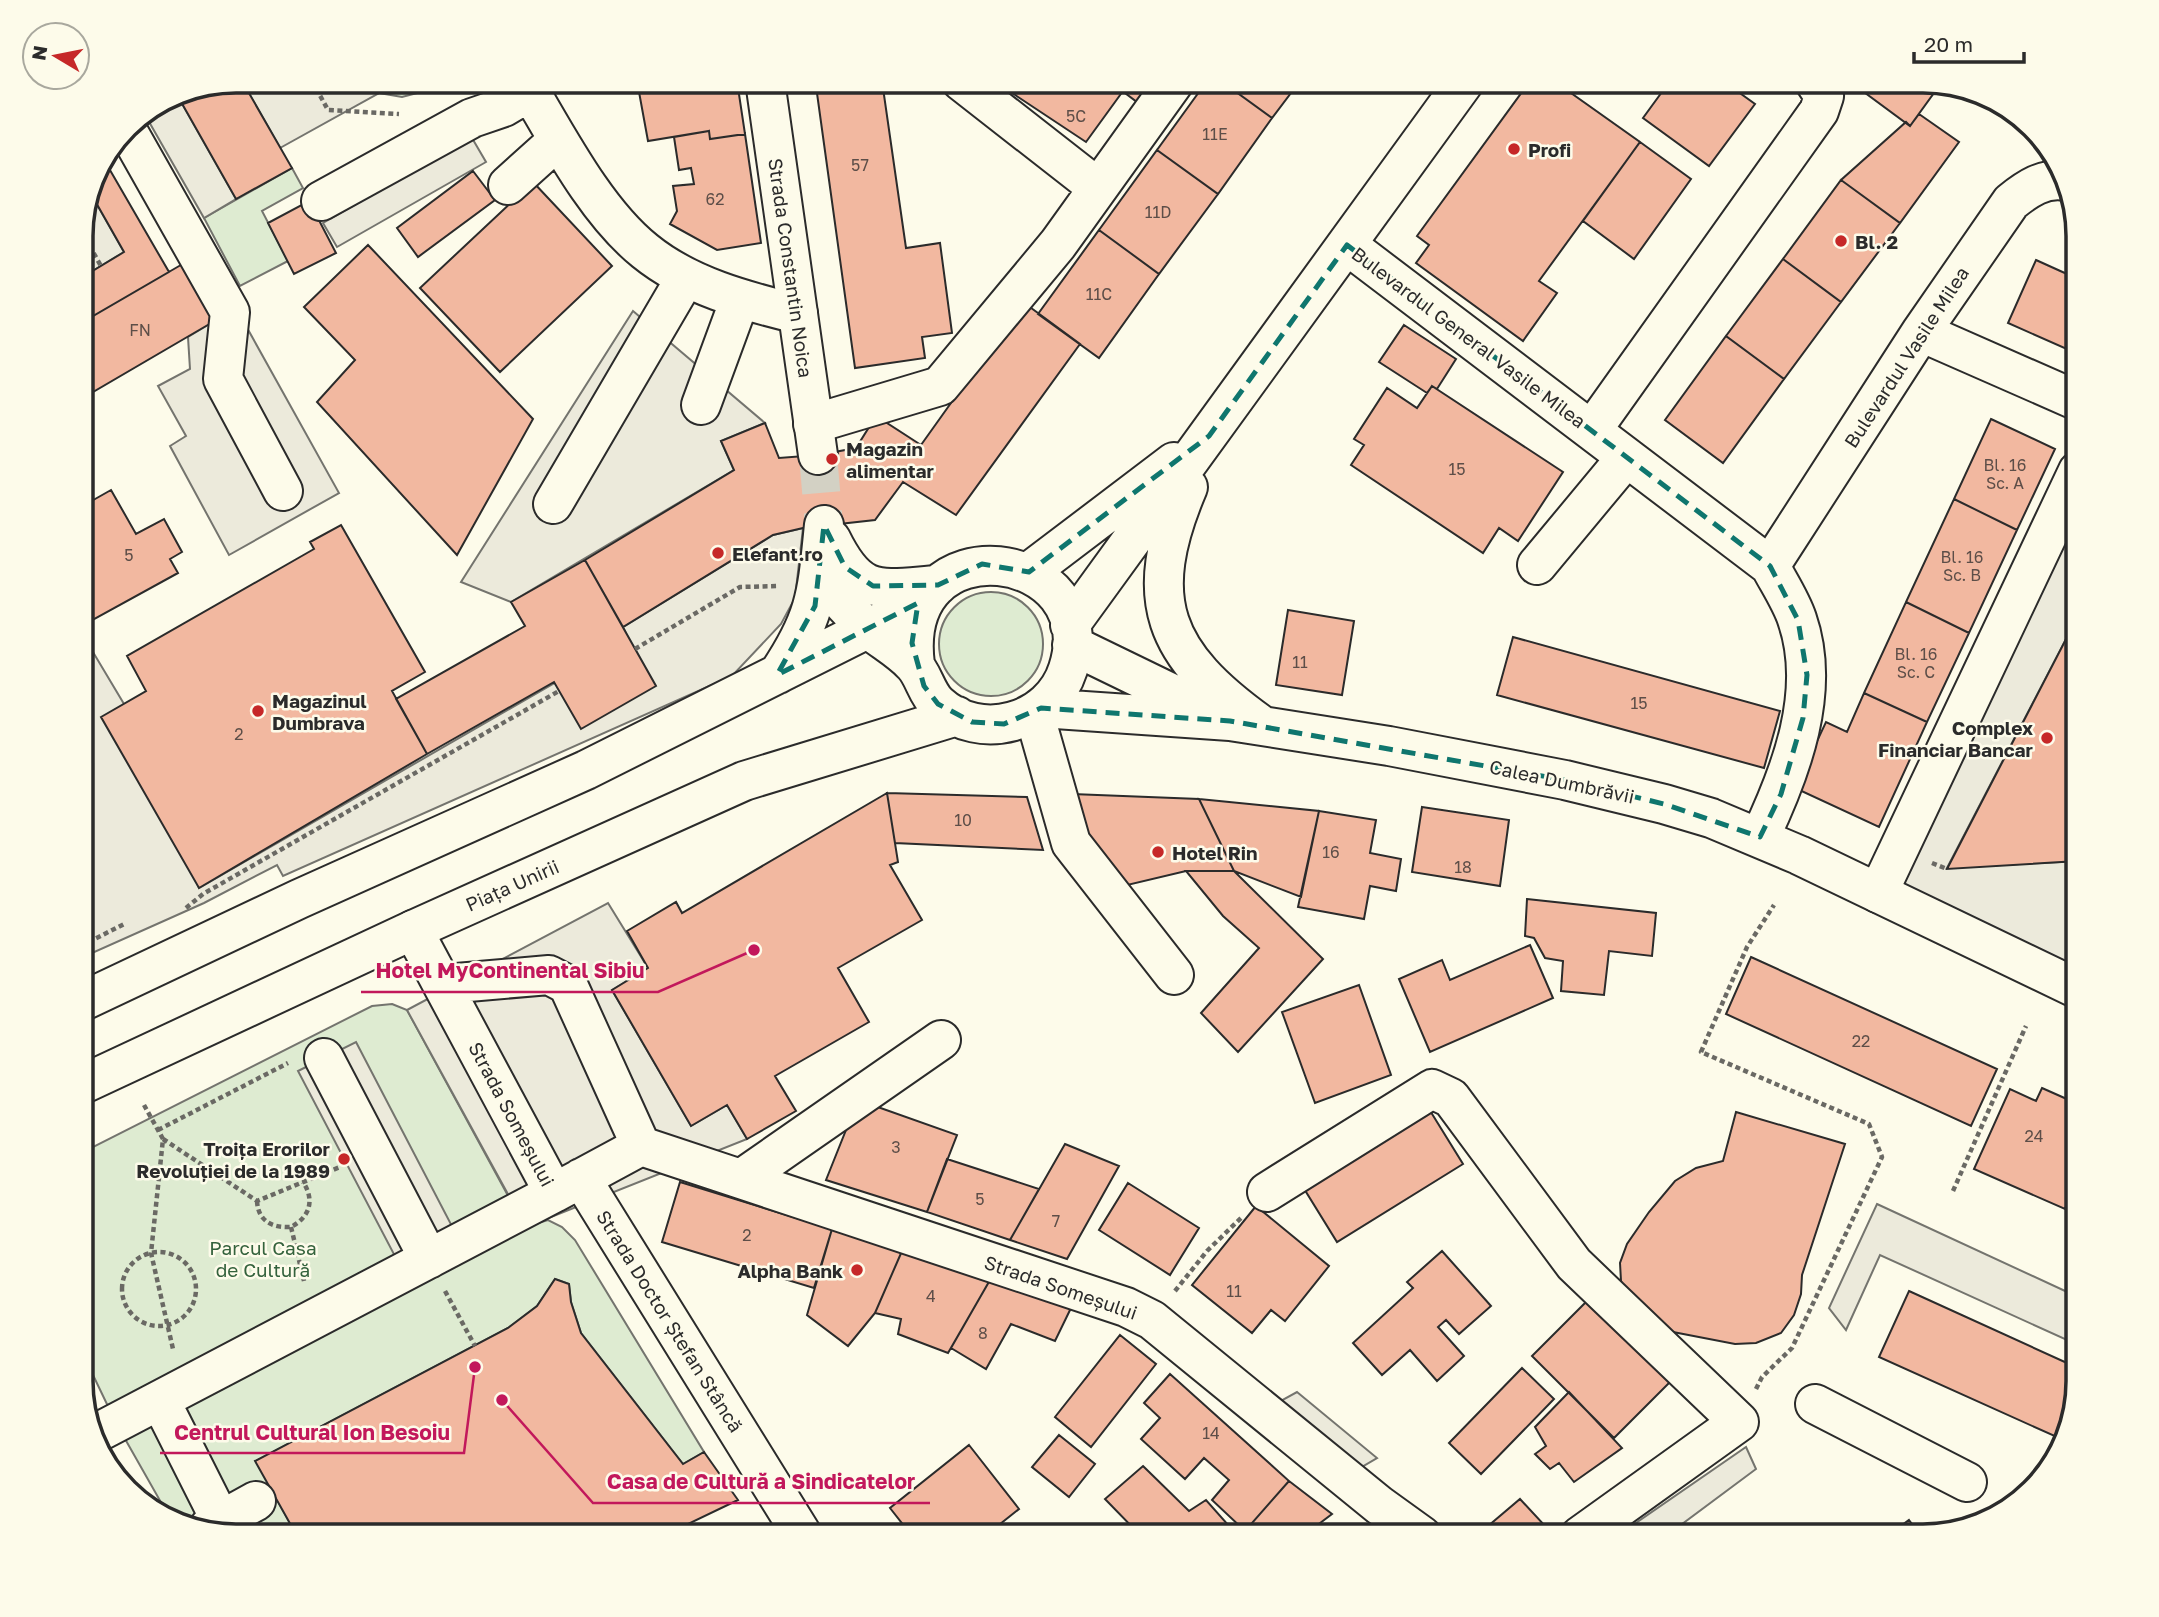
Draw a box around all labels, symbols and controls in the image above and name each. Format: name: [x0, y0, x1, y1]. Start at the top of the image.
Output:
north arrow: [21, 21, 91, 91]
scale bar: [1914, 21, 2024, 65]
text: 20 m: [1924, 31, 1973, 57]
text: N: [26, 44, 51, 62]
house number: 5C: [1066, 106, 1086, 126]
house number: 11E: [1202, 124, 1228, 144]
place label: Profi: [1528, 138, 1571, 161]
marker: Profi: [1506, 141, 1522, 157]
house number: 57: [851, 155, 869, 175]
street label: Strada Constantin Noica: [764, 157, 818, 379]
house number: 62: [706, 189, 724, 209]
house number: 11D: [1145, 202, 1171, 222]
place label: Bl. 2: [1855, 230, 1898, 253]
marker: Bl. 2: [1833, 233, 1849, 249]
street label: Bulevardul General Vasile Milea: [1348, 241, 1590, 433]
street label: Bulevardul Vasile Milea: [1839, 262, 1973, 452]
house number: 11C: [1086, 284, 1112, 304]
house number: FN: [129, 320, 151, 340]
place label: Magazin alimentar: [846, 437, 935, 482]
marker: Magazin alimentar: [824, 451, 840, 467]
house number: Bl. 16 Sc. A: [1984, 455, 2026, 493]
house number: 15: [1448, 459, 1466, 479]
place label: Elefant.ro: [732, 542, 823, 565]
house number: 5: [124, 545, 134, 565]
marker: Elefant.ro: [710, 545, 726, 561]
house number: Bl. 16 Sc. B: [1941, 547, 1983, 585]
house number: Bl. 16 Sc. C: [1895, 644, 1937, 682]
house number: 11: [1292, 652, 1308, 672]
place label: Magazinul Dumbrava: [272, 689, 367, 734]
house number: 15: [1630, 693, 1648, 713]
marker: Magazinul Dumbrava: [250, 703, 266, 719]
place label: Complex Financiar Bancar: [1878, 716, 2034, 761]
house number: 2: [234, 724, 244, 744]
marker: Complex Financiar Bancar: [2039, 730, 2055, 746]
street label: Calea Dumbrăvii: [1487, 754, 1637, 808]
house number: 10: [954, 810, 972, 830]
place label: Hotel Rin: [1172, 841, 1258, 864]
house number: 16: [1322, 842, 1340, 862]
marker: Hotel Rin: [1150, 844, 1166, 860]
street label: Piața Unirii: [462, 854, 562, 916]
house number: 18: [1454, 857, 1472, 877]
callout: Hotel MyContinental Sibiu: [361, 950, 658, 992]
text: Hotel MyContinental Sibiu: [376, 957, 644, 983]
house number: 22: [1852, 1031, 1870, 1051]
street label: Strada Someșului: [464, 1038, 560, 1190]
house number: 24: [2024, 1126, 2044, 1146]
place label: Troița Erorilor Revoluției de la 1989: [136, 1137, 331, 1182]
house number: 3: [891, 1137, 901, 1157]
marker: Troița Erorilor Revoluției de la 1989: [336, 1151, 352, 1167]
house number: 5: [975, 1189, 985, 1209]
street label: Strada Doctor Ștefan Stâncă: [592, 1206, 748, 1436]
house number: 7: [1052, 1211, 1060, 1231]
house number: 2: [742, 1225, 752, 1245]
park label: Parcul Casa de Cultură: [209, 1236, 317, 1281]
street label: Strada Someșului: [982, 1250, 1140, 1324]
place label: Alpha Bank: [737, 1259, 843, 1282]
marker: Alpha Bank: [849, 1262, 865, 1278]
house number: 11: [1226, 1281, 1242, 1301]
house number: 4: [926, 1286, 936, 1306]
house number: 8: [978, 1323, 988, 1343]
callout: Centrul Cultural Ion Besoiu: [160, 1411, 464, 1453]
text: Centrul Cultural Ion Besoiu: [174, 1419, 450, 1445]
house number: 14: [1202, 1423, 1220, 1443]
callout: Casa de Cultură a Sindicatelor: [593, 1461, 930, 1503]
text: Casa de Cultură a Sindicatelor: [607, 1468, 915, 1494]

